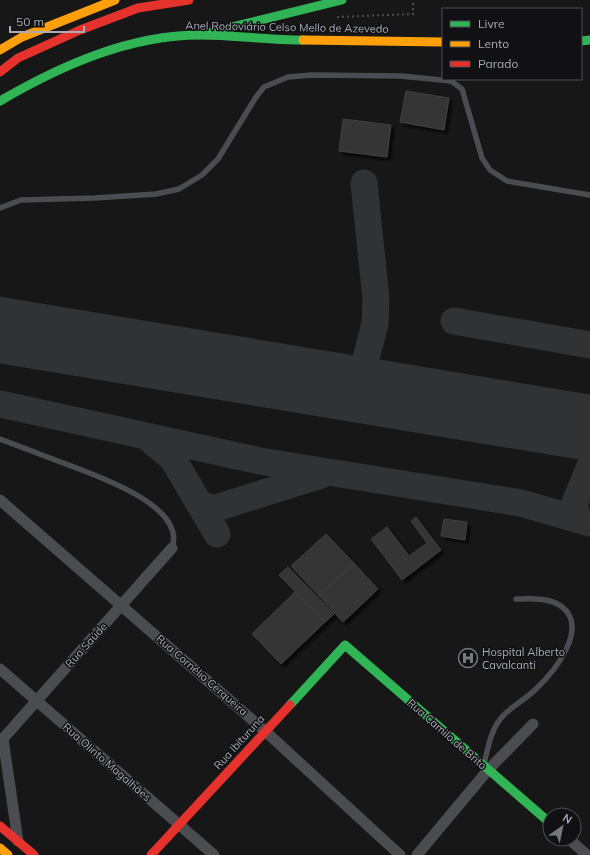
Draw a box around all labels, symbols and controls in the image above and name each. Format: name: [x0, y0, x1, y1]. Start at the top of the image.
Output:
scale bar: [10, 8, 84, 34]
legend: [442, 8, 582, 80]
text: 50 m: [16, 14, 44, 29]
text: Livre: [478, 16, 505, 31]
street label: Anel Rodoviário Celso Mello de Azevedo: [185, 18, 389, 36]
text: Lento: [478, 36, 509, 51]
text: Parado: [478, 56, 518, 71]
street label: Rua Saúde: [62, 620, 110, 670]
street label: Rua Cornélio Cerqueira: [153, 631, 251, 719]
place label: Hospital Alberto Cavalcanti: [482, 645, 565, 672]
hospital icon: Hospital Alberto Cavalcanti: [457, 647, 479, 669]
street label: Rua Camilo de Brito: [404, 696, 490, 772]
street label: Rua Ibituruna: [211, 712, 267, 772]
street label: Rua Olinto Magalhães: [60, 720, 154, 804]
north arrow: [542, 807, 582, 847]
text: N: [560, 810, 575, 827]

